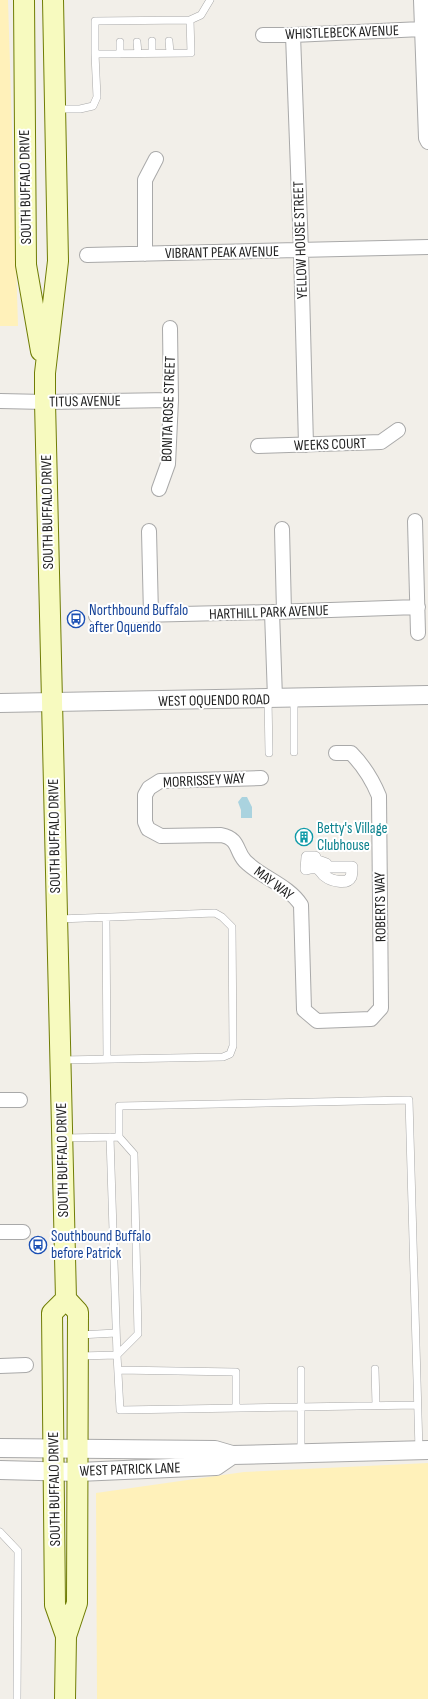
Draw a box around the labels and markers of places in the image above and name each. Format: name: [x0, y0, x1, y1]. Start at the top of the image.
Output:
place label: Northbound Buffalo after Oquendo: [89, 601, 188, 637]
bus stop icon: Northbound Buffalo after Oquendo: [66, 609, 86, 629]
place label: Betty's Village Clubhouse: [317, 819, 388, 855]
building icon: Betty's Village Clubhouse: [294, 827, 314, 847]
place label: Southbound Buffalo before Patrick: [51, 1227, 151, 1263]
bus stop icon: Southbound Buffalo before Patrick: [28, 1235, 48, 1255]

